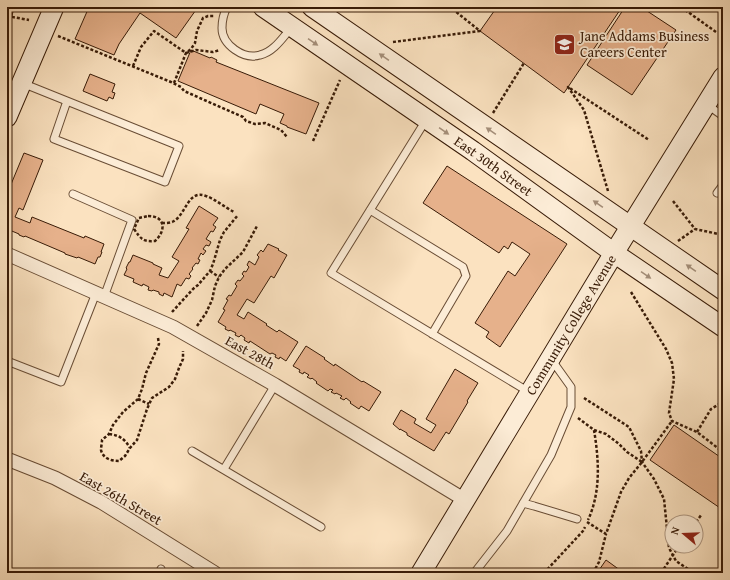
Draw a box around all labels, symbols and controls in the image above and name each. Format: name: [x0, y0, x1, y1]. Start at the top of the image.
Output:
place label: Jane Addams Business Careers Center: [578, 26, 709, 62]
school or university icon: Jane Addams Business Careers Center: [551, 31, 577, 57]
one-way arrow: [308, 38, 319, 46]
one-way arrow: [379, 53, 389, 61]
one-way arrow: [439, 127, 449, 135]
one-way arrow: [486, 127, 496, 135]
street label: East 30th Street: [450, 131, 537, 201]
one-way arrow: [593, 200, 603, 208]
street label: Community College Avenue: [521, 250, 621, 399]
one-way arrow: [686, 264, 696, 272]
one-way arrow: [641, 271, 652, 279]
street label: East 28th: [222, 330, 278, 374]
street label: East 26th Street: [76, 466, 166, 530]
north arrow: [664, 514, 704, 554]
text: N: [666, 524, 684, 537]

